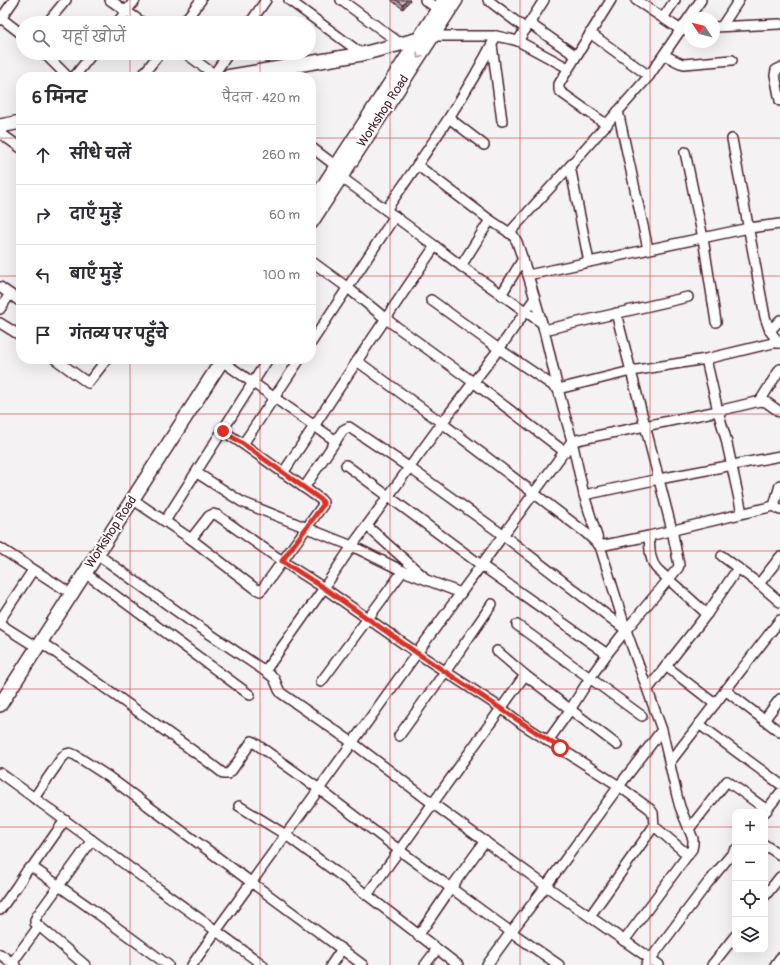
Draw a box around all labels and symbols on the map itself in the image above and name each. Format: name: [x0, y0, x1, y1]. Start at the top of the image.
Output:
north arrow: [684, 12, 720, 48]
one-way arrow: [416, 52, 424, 59]
street label: Workshop Road: [354, 72, 412, 150]
route end: [214, 422, 232, 440]
street label: Workshop Road: [82, 493, 140, 571]
route start: [551, 739, 569, 757]

